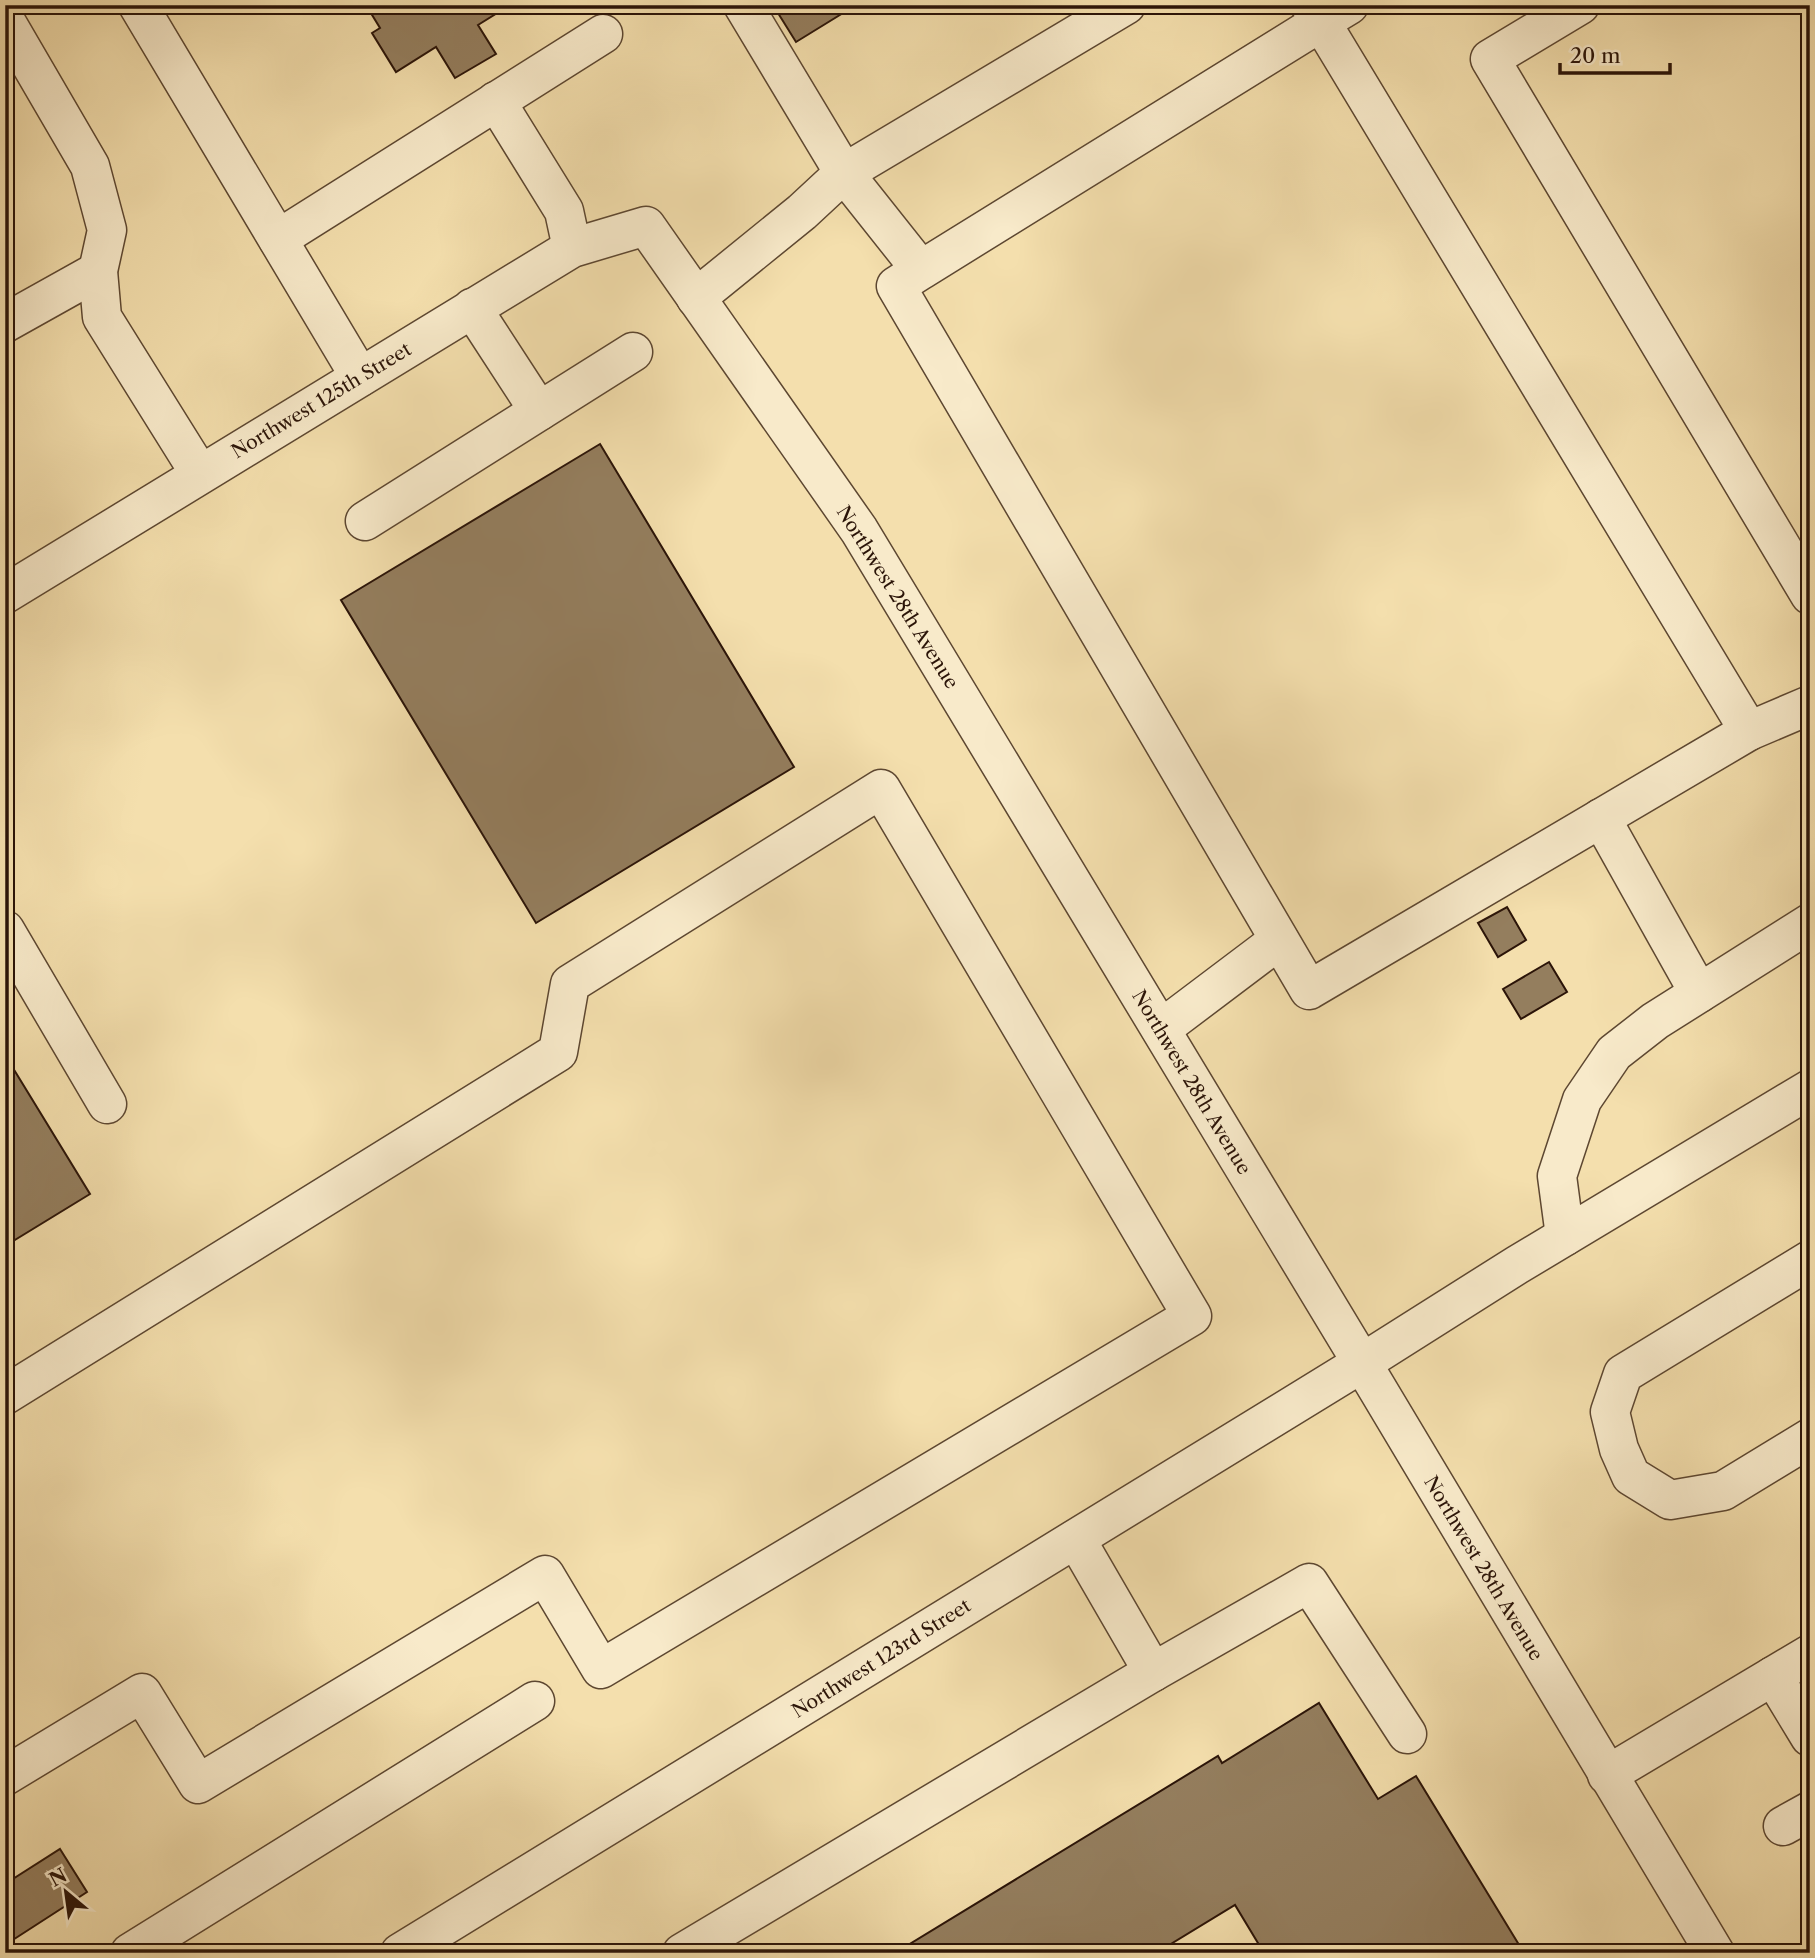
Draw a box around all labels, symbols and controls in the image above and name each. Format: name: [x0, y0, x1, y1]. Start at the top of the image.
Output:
scale bar: [1560, 32, 1670, 76]
text: 20 m: [1570, 43, 1621, 68]
street label: Northwest 125th Street: [227, 338, 416, 463]
street label: Northwest 28th Avenue: [832, 502, 963, 693]
street label: Northwest 28th Avenue: [1127, 986, 1256, 1179]
street label: Northwest 28th Avenue: [1419, 1472, 1548, 1665]
street label: Northwest 123rd Street: [788, 1594, 975, 1723]
north arrow: [32, 1856, 102, 1926]
text: N: [45, 1864, 71, 1892]

